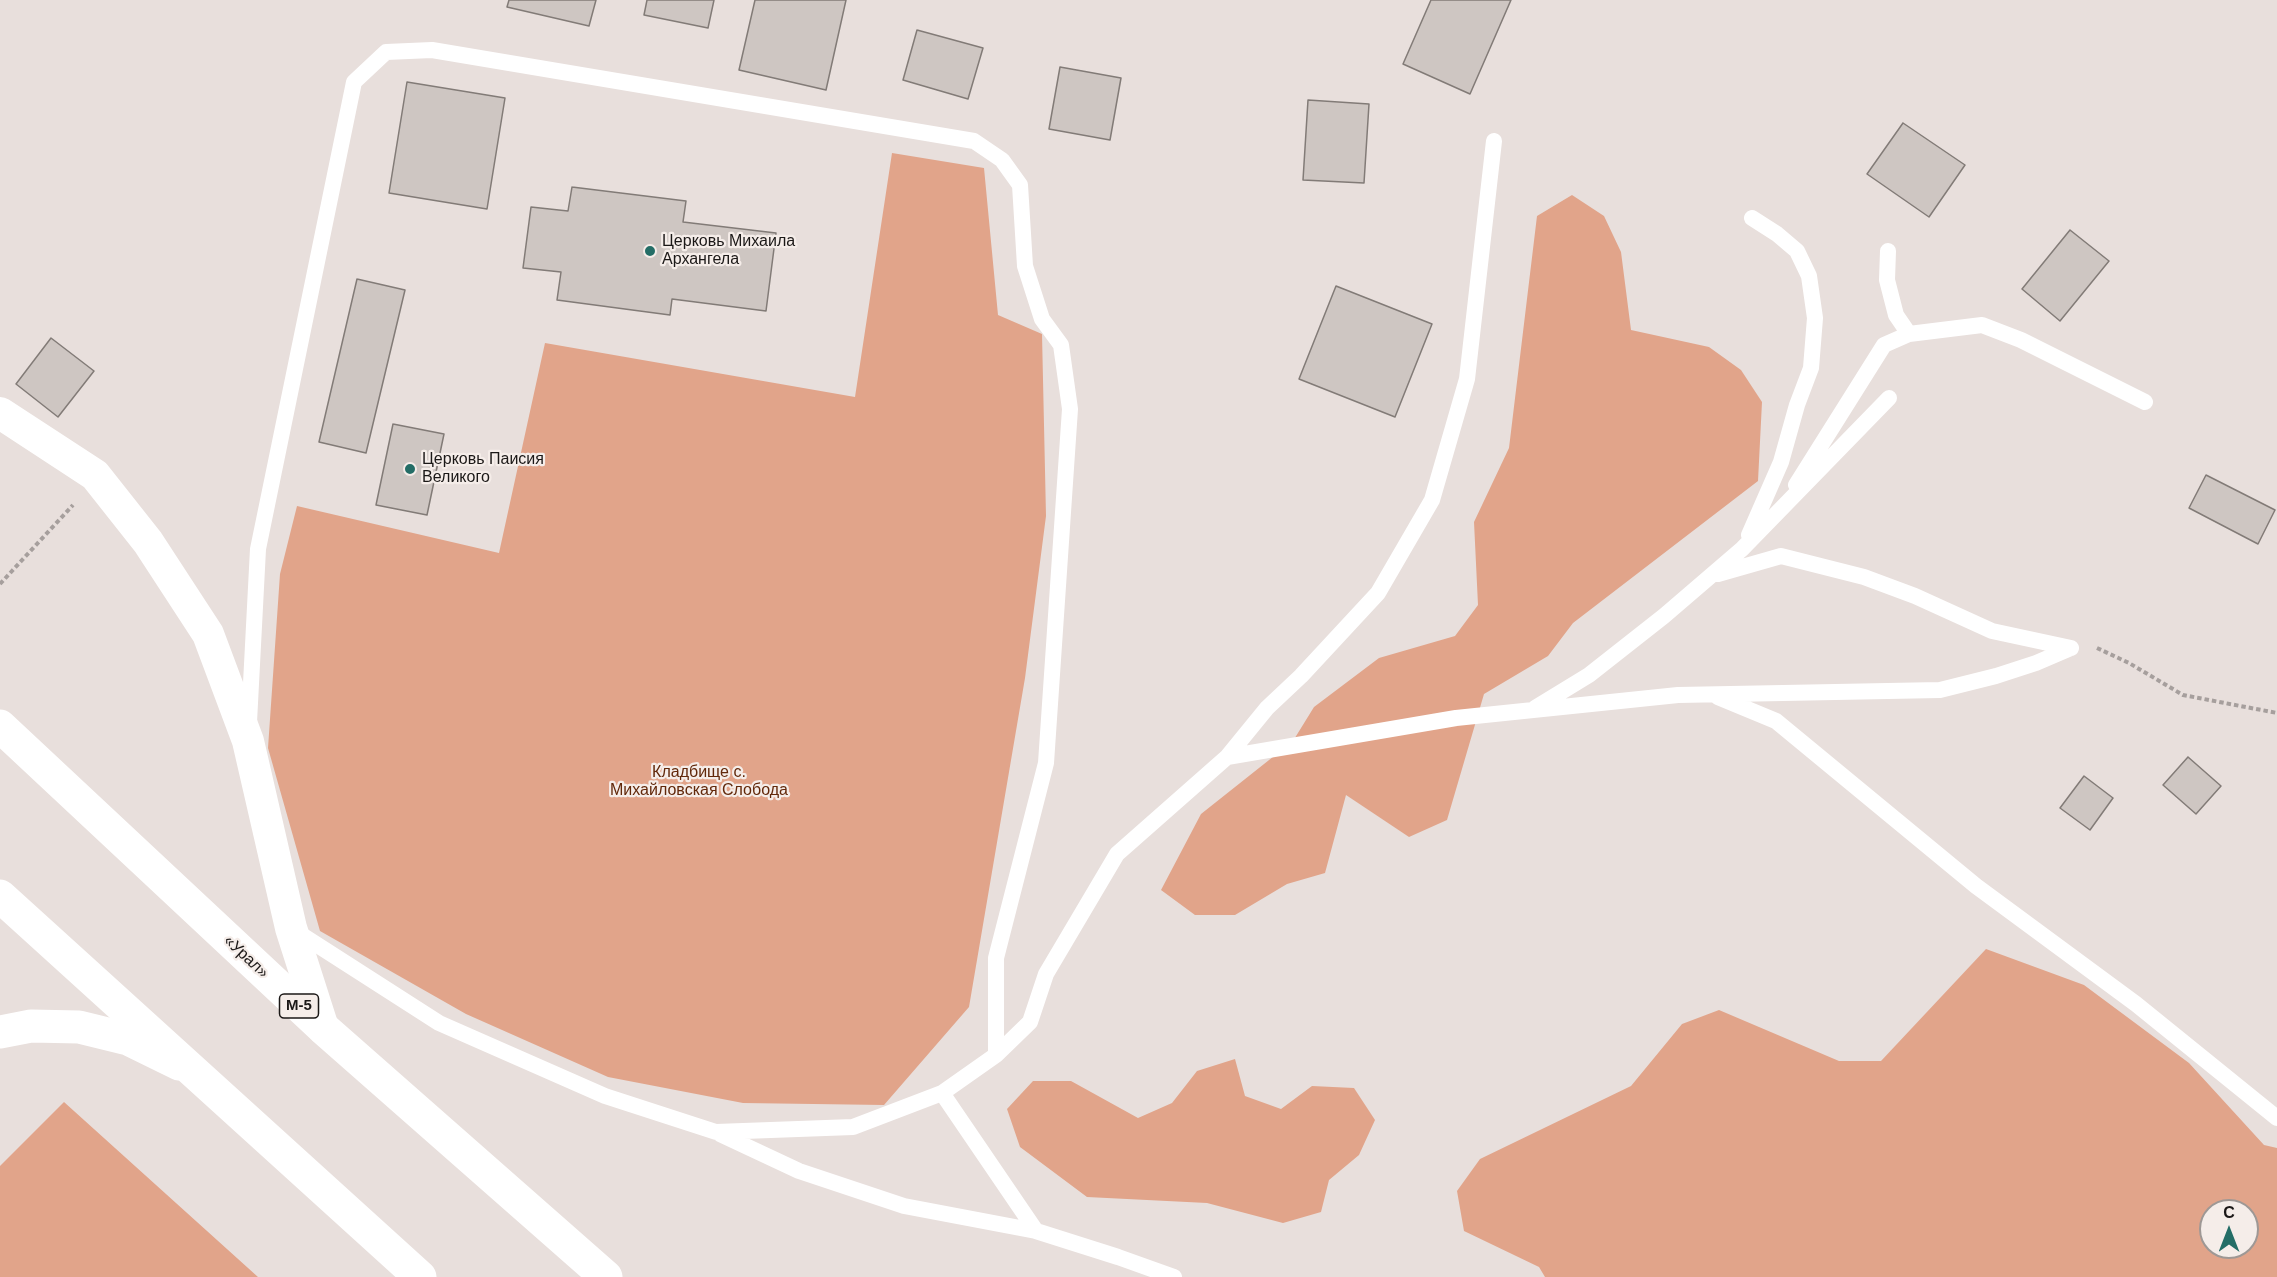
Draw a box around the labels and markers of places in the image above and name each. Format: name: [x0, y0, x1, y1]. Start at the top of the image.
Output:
place label: Церковь Михаила Архангела: [662, 232, 795, 270]
marker: Церковь Михаила Архангела: [643, 244, 657, 258]
place label: Церковь Паисия Великого: [422, 450, 544, 488]
marker: Церковь Паисия Великого: [403, 462, 417, 476]

